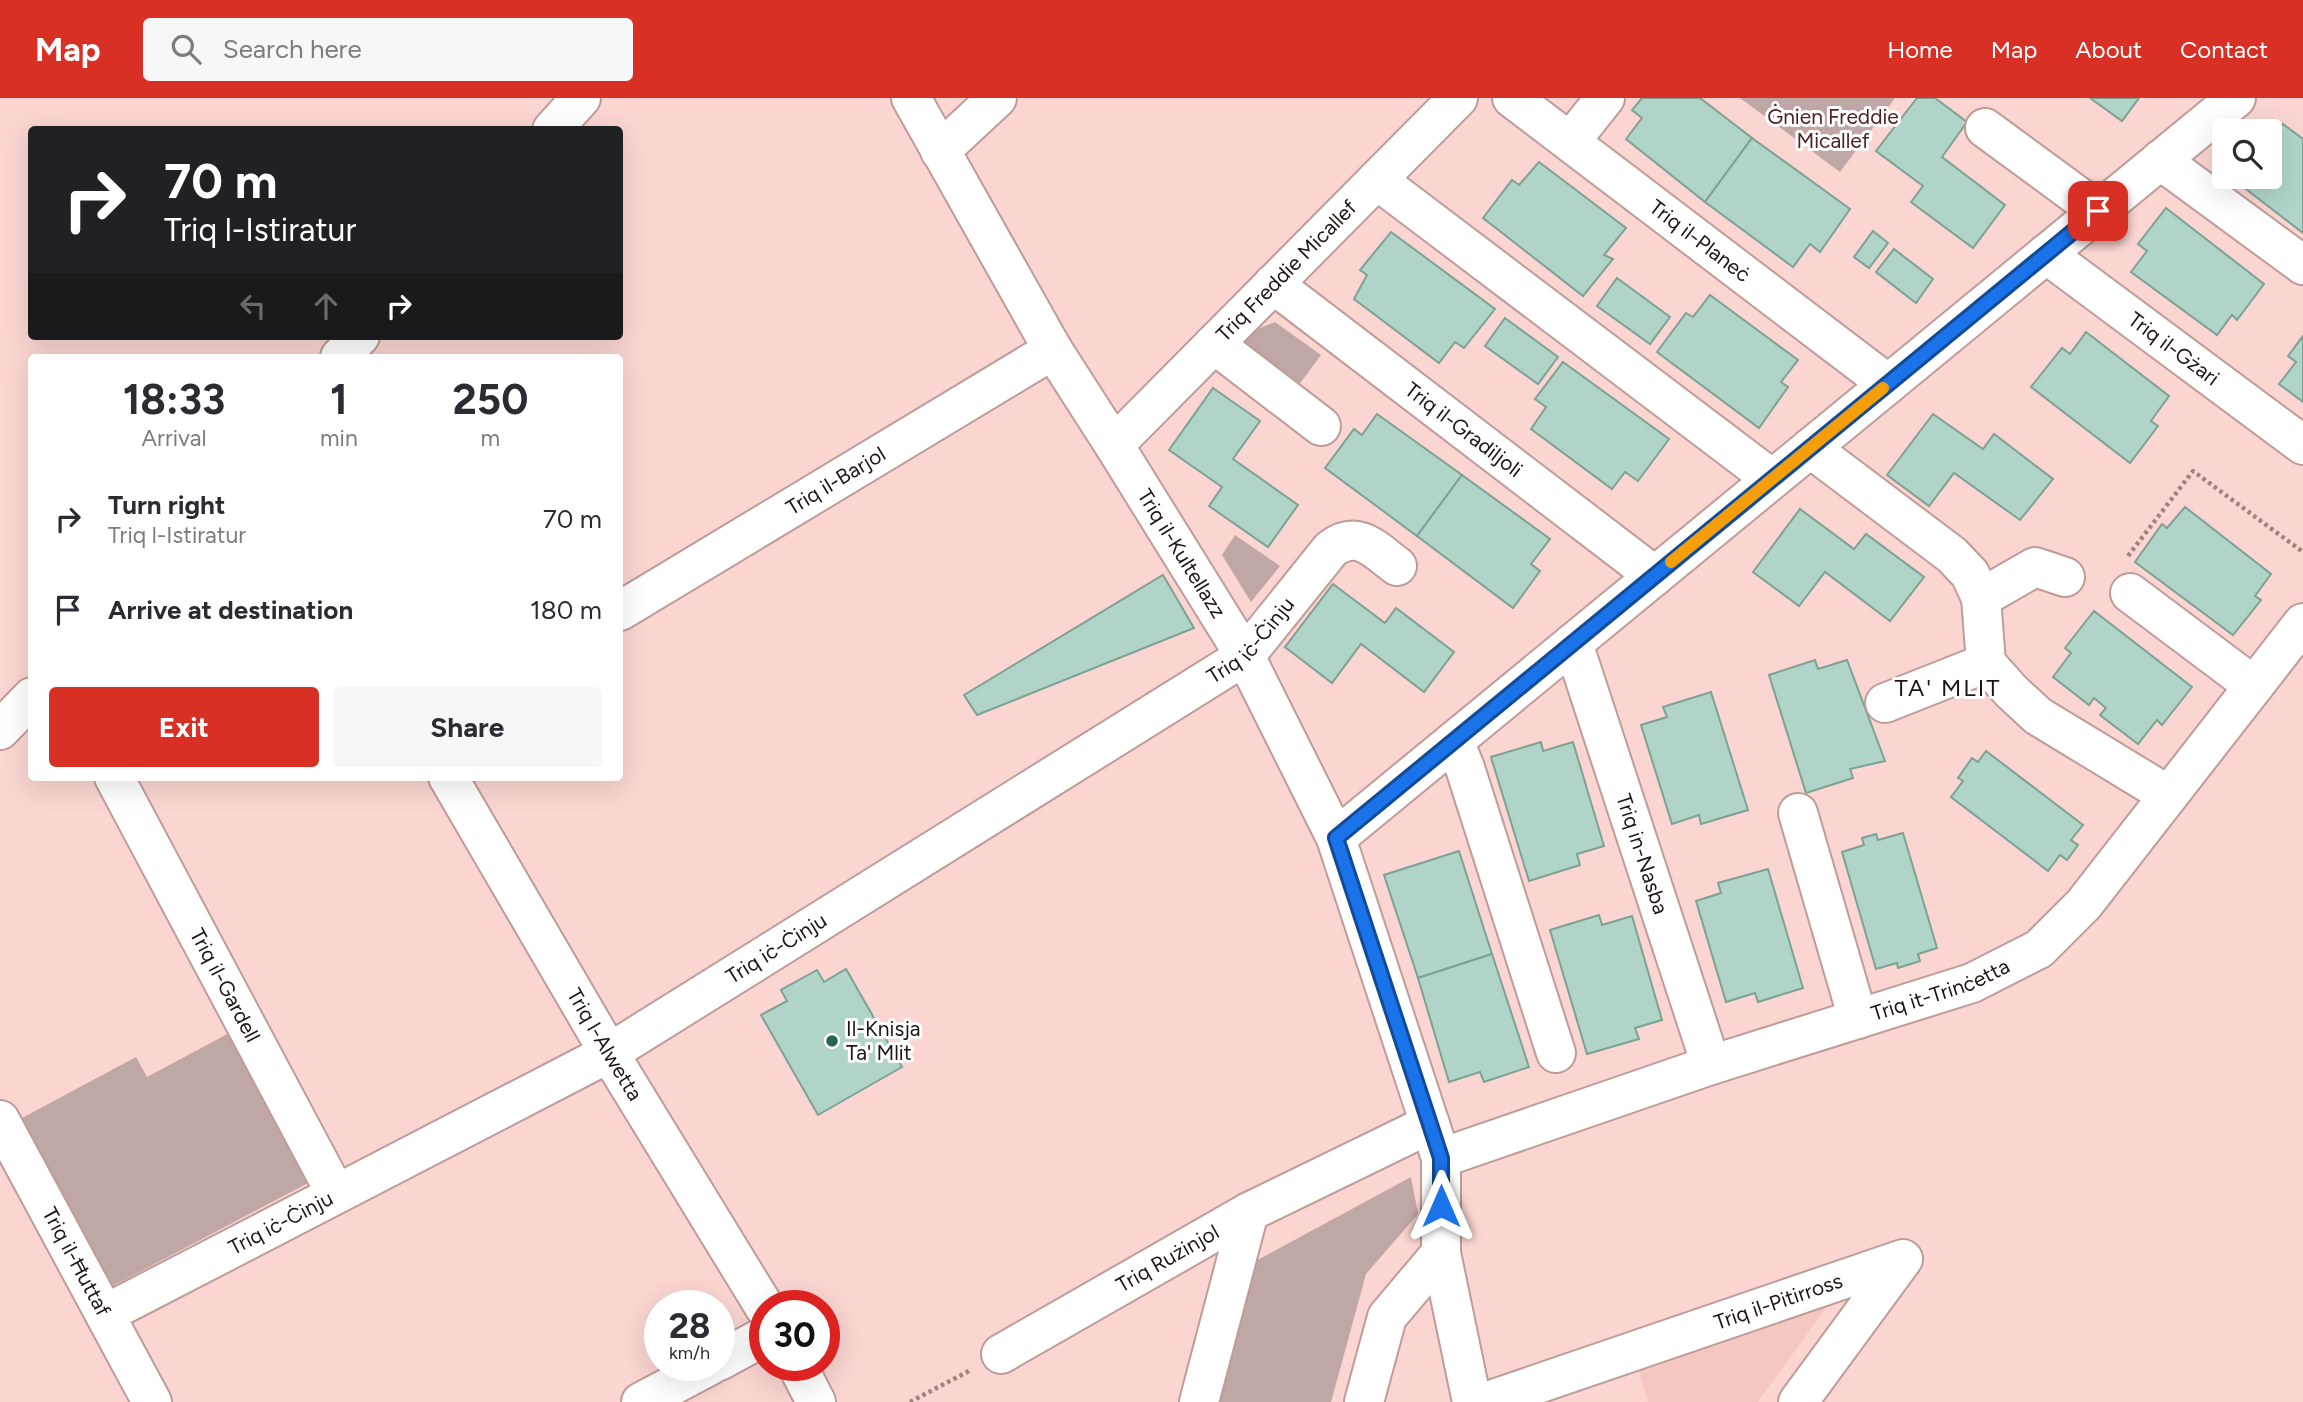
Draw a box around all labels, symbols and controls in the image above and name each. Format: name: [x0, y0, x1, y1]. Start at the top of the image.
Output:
search box: [143, 18, 633, 81]
text: Map: [35, 30, 101, 69]
icon: search: [167, 30, 205, 68]
text: Search here: [223, 33, 362, 65]
text: Home: [1887, 35, 1953, 64]
text: Map: [1991, 35, 2037, 64]
text: About: [2075, 35, 2142, 64]
text: Contact: [2180, 35, 2268, 64]
park label: Ġnien Freddie Micallef: [1767, 104, 1899, 153]
map controls: [2212, 119, 2282, 189]
button: search: [2212, 119, 2282, 189]
text: 70 m: [164, 151, 277, 210]
icon: right: [49, 154, 140, 245]
pin: [2068, 181, 2128, 241]
icon: arrive: [2079, 192, 2117, 230]
street label: Triq il-Planeċ: [1645, 194, 1756, 287]
street label: Triq Freddie Micallef: [1211, 195, 1362, 347]
text: Triq l-Istiratur: [164, 211, 356, 249]
icon: left: [234, 287, 272, 325]
icon: ahead: [307, 287, 345, 325]
icon: right: [380, 287, 418, 325]
street label: Triq il-Gżari: [2123, 306, 2224, 390]
text: 18:33: [123, 374, 225, 425]
text: 1: [330, 374, 348, 425]
text: 250: [452, 374, 528, 425]
street label: Triq il-Gradiljoli: [1400, 377, 1528, 482]
text: Arrival: [142, 424, 206, 452]
text: min: [320, 424, 358, 452]
text: m: [481, 424, 500, 452]
street label: Triq il-Barjol: [781, 441, 890, 520]
street label: Triq il-Kultellazz: [1132, 484, 1231, 623]
text: Turn right: [108, 489, 225, 521]
icon: right: [49, 500, 87, 538]
text: 70 m: [543, 503, 602, 535]
text: Triq l-Istiratur: [108, 521, 246, 549]
icon: arrive: [49, 591, 87, 629]
street label: Triq iċ-Ċinju: [1202, 592, 1299, 689]
text: Arrive at destination: [108, 594, 353, 626]
text: 180 m: [530, 594, 602, 626]
district label: TA' MLIT: [1894, 673, 2002, 702]
button: Exit: [49, 687, 319, 767]
button: Share: [333, 687, 602, 767]
street label: Triq in-Nasba: [1611, 791, 1674, 917]
street label: Triq iċ-Ċinju: [721, 907, 831, 989]
street label: Triq il-Gardell: [185, 924, 266, 1046]
street label: Triq it-Trinċetta: [1868, 953, 2014, 1026]
street label: Triq l-Alwetta: [562, 984, 648, 1105]
place label: Il-Knisja Ta' Mlit: [846, 1016, 921, 1065]
marker: Il-Knisja Ta' Mlit: [824, 1033, 840, 1049]
position arrow: [1404, 1169, 1478, 1243]
street label: Triq iċ-Ċinju: [224, 1185, 337, 1260]
street label: Triq il-Ħuttaf: [37, 1203, 116, 1320]
street label: Triq Rużinjol: [1112, 1219, 1223, 1297]
street label: Triq il-Pitirross: [1711, 1268, 1846, 1335]
speed limit sign: 30: [749, 1290, 840, 1381]
text: 28: [669, 1305, 710, 1347]
text: km/h: [669, 1342, 710, 1364]

